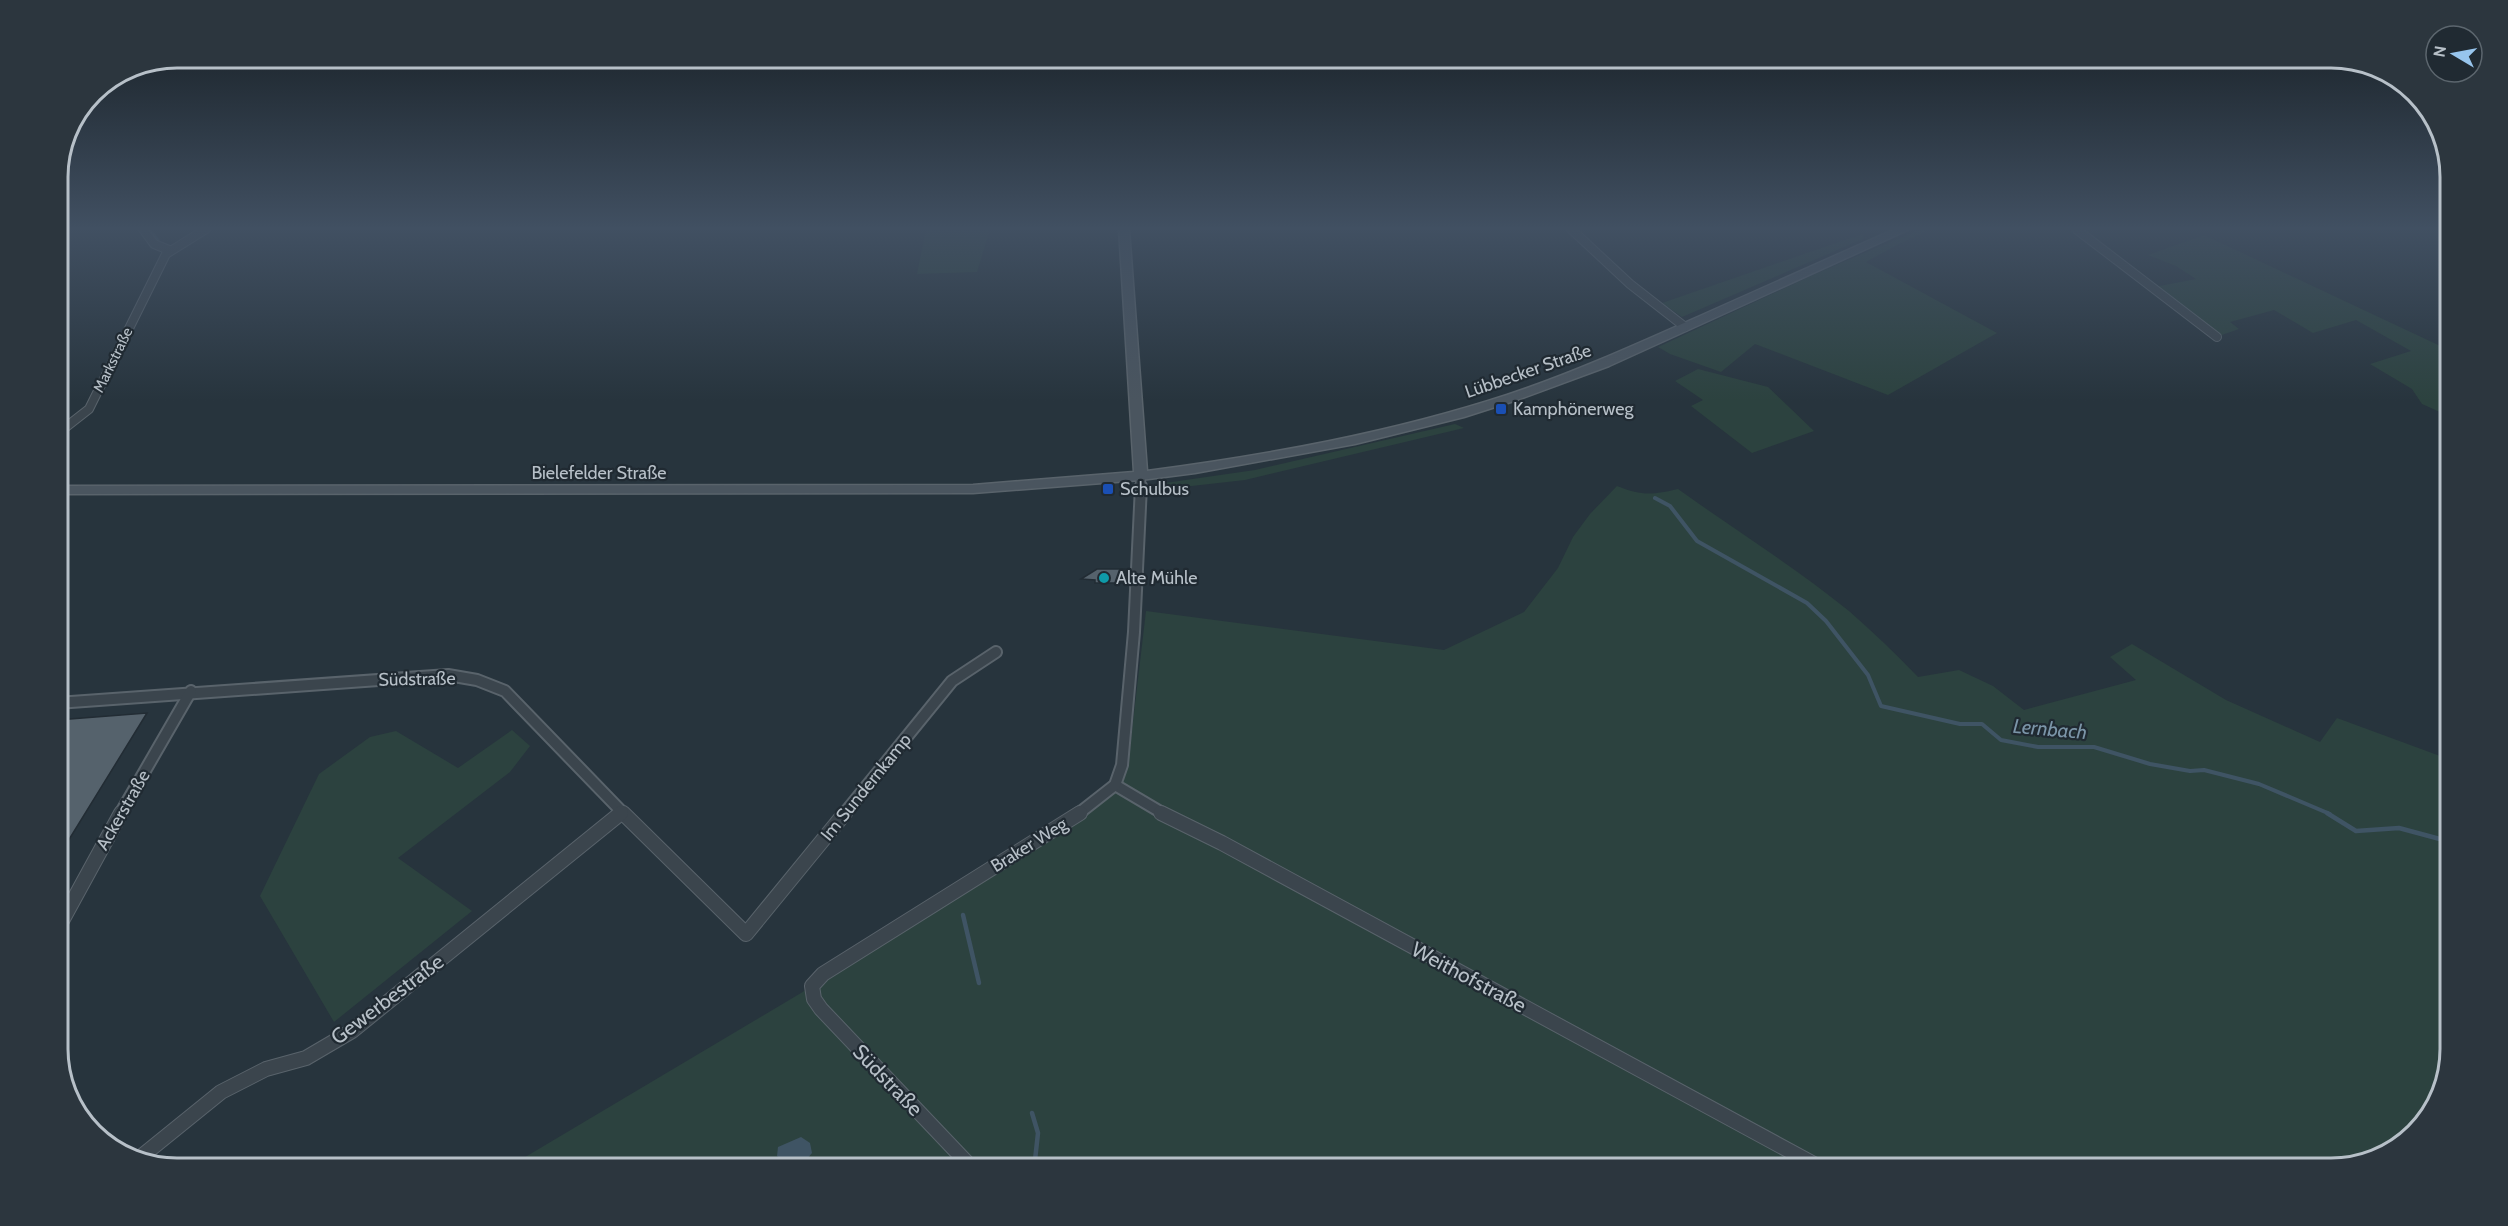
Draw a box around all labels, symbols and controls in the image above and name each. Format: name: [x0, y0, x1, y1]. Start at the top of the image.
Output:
north arrow: [2424, 24, 2484, 84]
text: N: [2429, 44, 2450, 59]
street label: Markstraße: [90, 324, 137, 395]
street label: Lübbecker Straße: [1462, 339, 1594, 403]
place label: Kamphönerweg: [1513, 398, 1634, 420]
marker: Kamphönerweg: [1494, 402, 1508, 416]
street label: Bielefelder Straße: [531, 462, 667, 484]
place label: Schulbus: [1120, 478, 1189, 500]
marker: Schulbus: [1101, 482, 1115, 496]
place label: Alte Mühle: [1116, 567, 1197, 589]
marker: Alte Mühle: [1097, 571, 1111, 585]
street label: Südstraße: [378, 667, 456, 691]
water label: Lernbach: [2012, 714, 2088, 744]
street label: Im Sundernkamp: [816, 729, 916, 845]
street label: Ackerstraße: [91, 766, 155, 854]
street label: Braker Weg: [987, 812, 1072, 877]
street label: Weithofstraße: [1407, 936, 1531, 1018]
street label: Gewerbestraße: [326, 948, 449, 1050]
street label: Südstraße: [848, 1039, 928, 1121]

